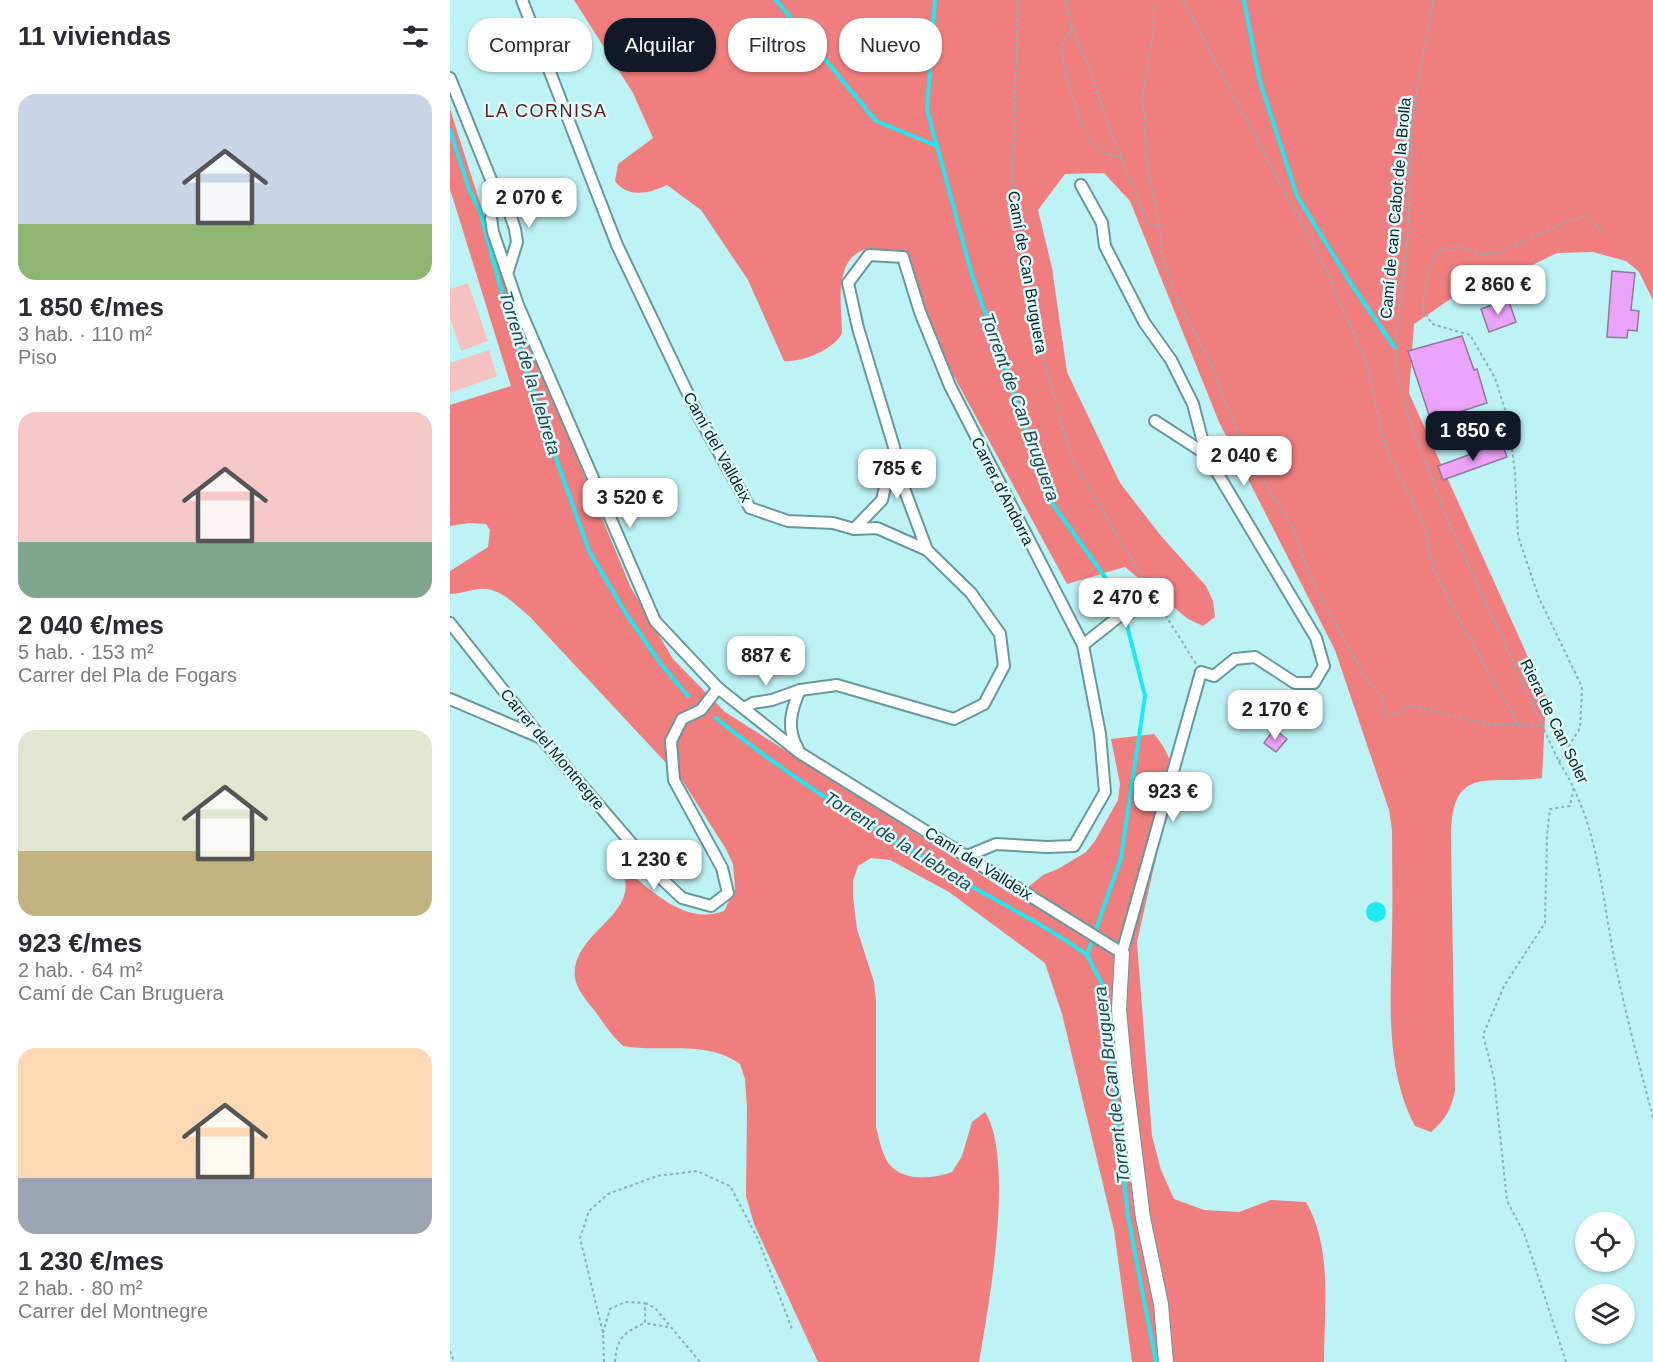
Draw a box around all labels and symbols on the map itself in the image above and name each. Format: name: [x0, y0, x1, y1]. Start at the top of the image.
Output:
street label: Camí de can Cabot de la Brolla: [1377, 96, 1414, 320]
district label: LA CORNISA: [484, 101, 608, 121]
pin: 2 070 €: [474, 178, 584, 229]
street label: Camí de Can Bruguera: [1005, 190, 1050, 355]
pin: 2 860 €: [1443, 265, 1553, 316]
water label: Torrent de la Llebreta: [496, 289, 564, 457]
water label: Torrent de Can Bruguera: [977, 310, 1063, 504]
street label: Camí del Valldeix: [680, 389, 755, 505]
pin: 1 850 €: [1418, 411, 1528, 462]
street label: Carrer d'Andorra: [968, 435, 1037, 548]
pin: 2 040 €: [1189, 436, 1299, 487]
pin: 785 €: [855, 449, 939, 500]
pin: 3 520 €: [575, 478, 685, 529]
pin: 2 470 €: [1071, 578, 1181, 629]
pin: 887 €: [724, 636, 808, 687]
street label: Riera de Can Soler: [1517, 656, 1592, 787]
street label: Carrer del Montnegre: [497, 686, 608, 813]
pin: 2 170 €: [1220, 690, 1330, 741]
pin: 923 €: [1131, 772, 1215, 823]
water label: Torrent de la Llebreta: [820, 787, 976, 895]
street label: Camí del Valldeix: [922, 824, 1036, 903]
pin: 1 230 €: [599, 840, 709, 891]
water label: Torrent de Can Bruguera: [1090, 985, 1134, 1185]

